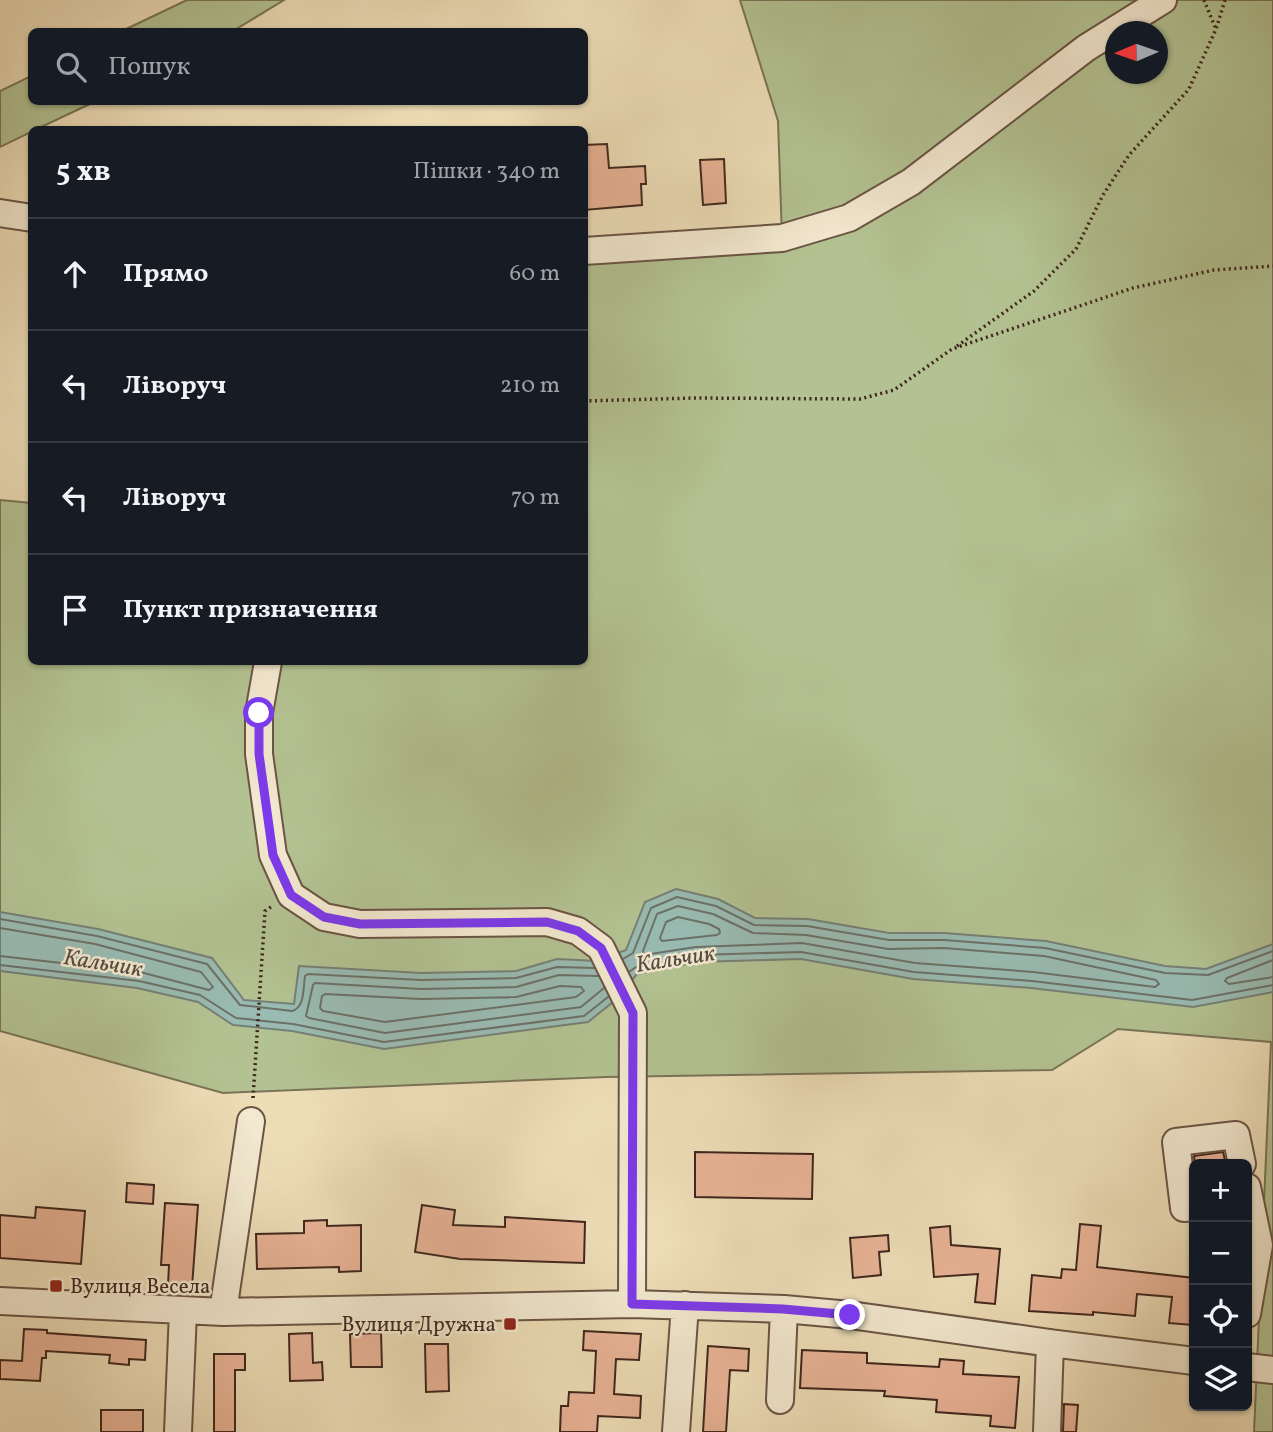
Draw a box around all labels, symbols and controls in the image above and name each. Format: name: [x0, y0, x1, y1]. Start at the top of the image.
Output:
north arrow: [1105, 21, 1168, 84]
search box: [28, 28, 588, 105]
icon: search: [52, 48, 90, 86]
text: Пошук: [108, 49, 190, 85]
text: 5 хв: [56, 151, 111, 193]
text: Пішки · 340 m: [413, 156, 560, 188]
icon: ahead: [56, 255, 94, 293]
text: Прямо: [123, 256, 208, 292]
text: 60 m: [510, 258, 560, 290]
icon: left: [56, 367, 94, 405]
text: Ліворуч: [123, 368, 226, 404]
text: 210 m: [500, 370, 560, 402]
icon: left: [56, 479, 94, 517]
text: Ліворуч: [123, 480, 226, 516]
text: 70 m: [511, 482, 560, 514]
icon: arrive: [56, 591, 94, 629]
text: Пункт призначення: [123, 592, 378, 628]
route start: [243, 697, 274, 728]
water label: Кальчик: [634, 938, 718, 982]
water label: Кальчик: [61, 942, 146, 986]
map controls: [1189, 1159, 1252, 1411]
button: +: [1189, 1159, 1252, 1222]
button: −: [1189, 1222, 1252, 1285]
place label: Вулиця Весела: [70, 1273, 211, 1302]
marker: Вулиця Весела: [48, 1278, 64, 1294]
button: locate: [1189, 1285, 1252, 1348]
route end: [834, 1299, 865, 1330]
place label: Вулиця Дружна: [341, 1311, 496, 1340]
marker: Вулиця Дружна: [502, 1316, 518, 1332]
button: layers: [1189, 1348, 1252, 1411]

